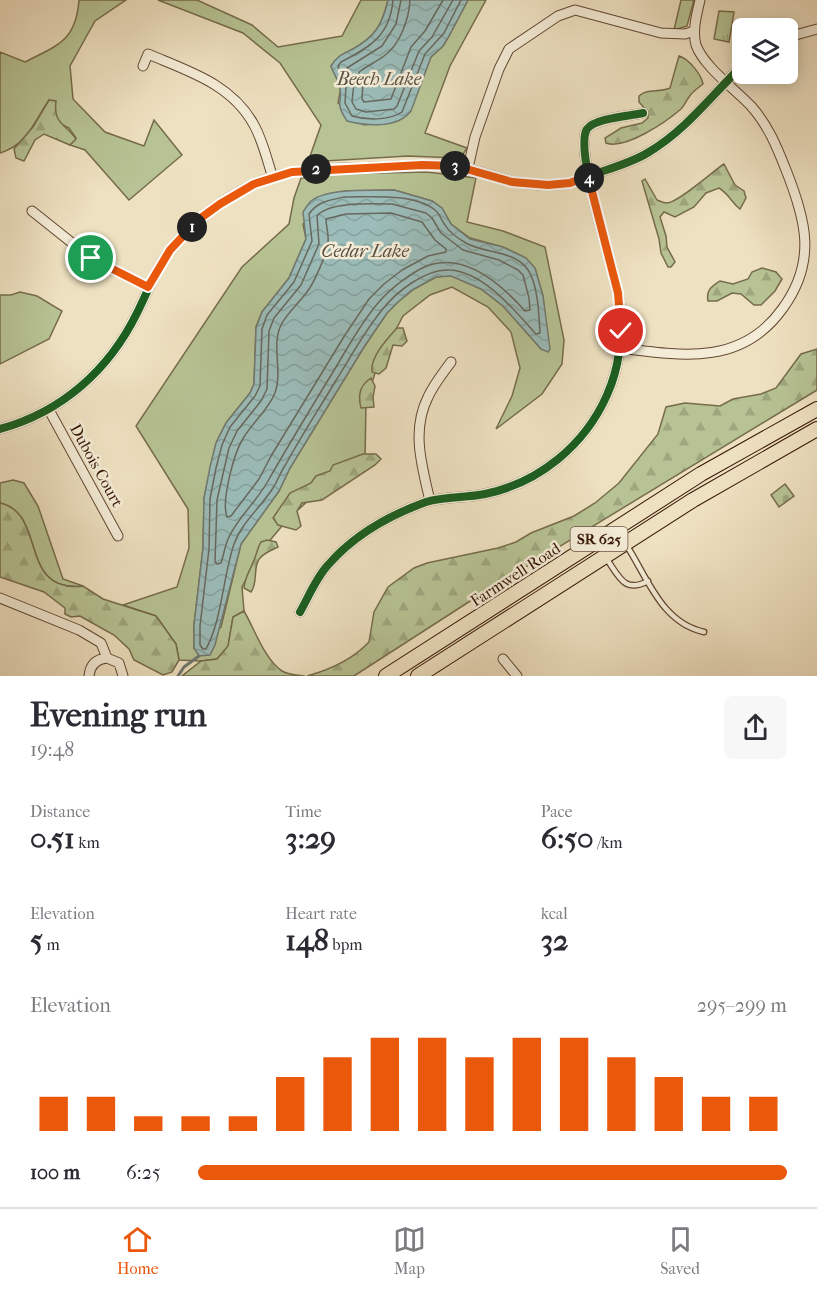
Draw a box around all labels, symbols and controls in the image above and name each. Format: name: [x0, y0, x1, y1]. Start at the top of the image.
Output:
map controls: [732, 18, 798, 84]
button: layers: [732, 18, 798, 84]
water label: Beech Lake: [336, 69, 422, 90]
pin: 3: [440, 151, 470, 181]
pin: 2: [301, 154, 331, 184]
text: 3: [452, 156, 458, 175]
text: 2: [312, 159, 320, 178]
pin: 4: [574, 163, 604, 193]
text: 4: [584, 168, 594, 187]
pin: 1: [177, 212, 207, 242]
text: 1: [189, 217, 195, 236]
pin: [65, 232, 116, 283]
icon: arrive: [74, 241, 107, 274]
water label: Cedar Lake: [321, 241, 410, 262]
pin: [595, 305, 646, 356]
icon: check: [604, 314, 637, 347]
street label: Dubois Court: [66, 420, 127, 510]
road number: SR 625: [570, 527, 628, 551]
street label: Farmwell Road: [467, 538, 564, 610]
text: Evening run: [30, 696, 207, 735]
button: share: [724, 696, 787, 759]
text: 19:48: [30, 738, 74, 761]
text: Distance: [30, 802, 90, 821]
text: Time: [285, 802, 322, 821]
text: Pace: [541, 802, 573, 821]
text: 0.51: [30, 821, 75, 856]
text: 3:29: [285, 821, 336, 856]
text: 6:50: [541, 821, 594, 856]
text: km: [75, 833, 100, 852]
text: /km: [594, 833, 622, 852]
text: Elevation: [30, 904, 95, 923]
text: Heart rate: [285, 904, 357, 923]
text: kcal: [541, 904, 568, 923]
text: 5: [30, 923, 43, 958]
text: 148: [285, 923, 329, 958]
text: 32: [541, 923, 568, 958]
text: m: [43, 935, 60, 954]
text: bpm: [329, 935, 363, 954]
text: Elevation: [30, 994, 111, 1017]
text: 295–299 m: [697, 994, 787, 1017]
text: 100 m: [30, 1161, 80, 1184]
text: 6:25: [126, 1161, 161, 1184]
tab: Home: [117, 1223, 159, 1278]
tab: Map: [393, 1223, 426, 1278]
tab: Saved: [660, 1223, 700, 1278]

